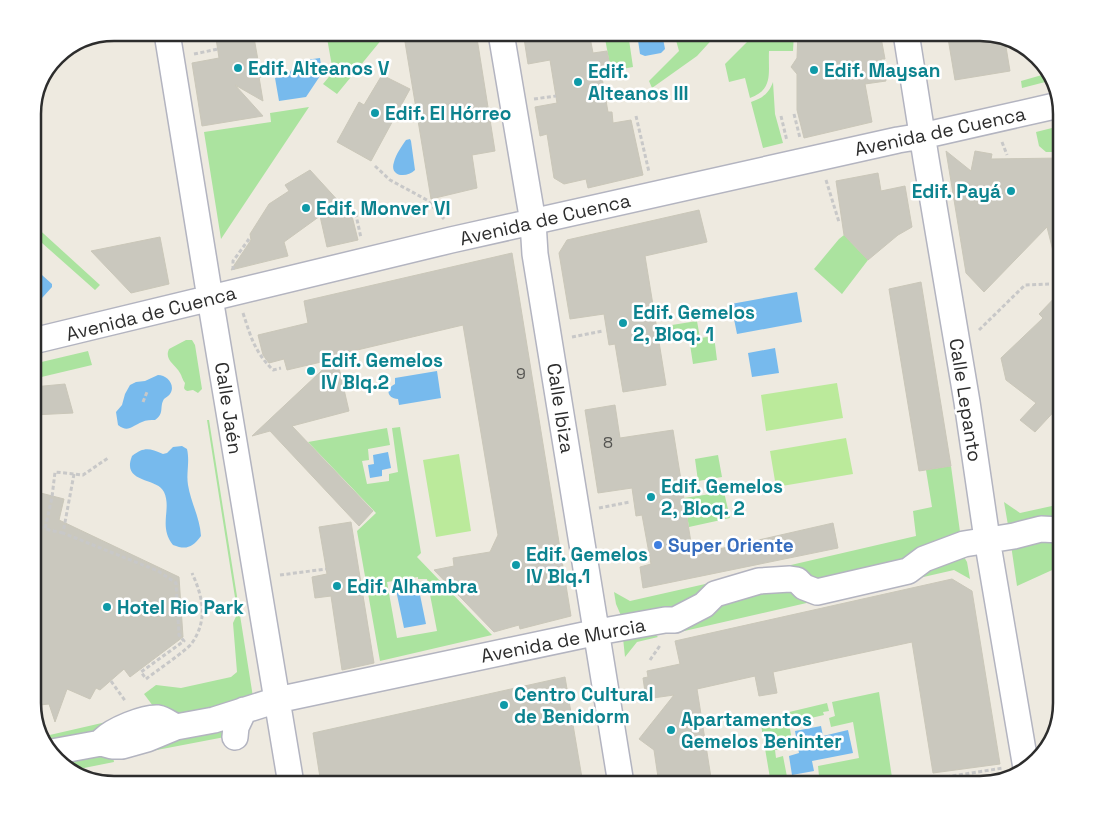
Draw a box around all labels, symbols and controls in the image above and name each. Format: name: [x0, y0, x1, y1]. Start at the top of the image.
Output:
place label: Edif. Alteanos V: [248, 56, 390, 81]
place label: Edif. Maysan: [824, 58, 940, 83]
place label: Edif. Alteanos III: [588, 59, 689, 106]
marker: Edif. Alteanos V: [232, 62, 244, 74]
marker: Edif. Maysan: [808, 64, 820, 76]
marker: Edif. Alteanos III: [572, 76, 584, 88]
place label: Edif. El Hórreo: [385, 101, 511, 126]
street label: Avenida de Cuenca: [852, 101, 1028, 162]
marker: Edif. El Hórreo: [369, 107, 381, 119]
place label: Edif. Payá: [912, 179, 1001, 204]
marker: Edif. Payá: [1005, 185, 1017, 197]
street label: Avenida de Cuenca: [457, 188, 633, 251]
place label: Edif. Monver VI: [316, 196, 450, 221]
marker: Edif. Monver VI: [300, 202, 312, 214]
street label: Avenida de Cuenca: [63, 280, 239, 347]
place label: Edif. Gemelos 2, Bloq. 1: [633, 300, 755, 347]
marker: Edif. Gemelos 2, Bloq. 1: [617, 317, 629, 329]
street label: Calle Lepanto: [943, 336, 988, 464]
place label: Edif. Gemelos IV Blq.2: [321, 348, 443, 395]
street label: Calle Jaén: [209, 360, 248, 456]
street label: Calle Ibiza: [541, 361, 580, 455]
house number: 9: [516, 363, 526, 384]
marker: Edif. Gemelos IV Blq.2: [305, 365, 317, 377]
house number: 8: [603, 432, 613, 453]
place label: Edif. Gemelos 2, Bloq. 2: [661, 474, 783, 521]
marker: Edif. Gemelos 2, Bloq. 2: [645, 491, 657, 503]
place label: Super Oriente: [668, 533, 794, 558]
marker: Super Oriente: [652, 539, 664, 551]
place label: Edif. Gemelos IV Blq.1: [526, 542, 648, 589]
marker: Edif. Gemelos IV Blq.1: [510, 559, 522, 571]
place label: Edif. Alhambra: [347, 574, 478, 599]
marker: Edif. Alhambra: [331, 580, 343, 592]
place label: Hotel Rio Park: [117, 595, 244, 620]
marker: Hotel Rio Park: [101, 601, 113, 613]
street label: Avenida de Murcia: [479, 612, 648, 669]
place label: Centro Cultural de Benidorm: [514, 682, 654, 729]
marker: Centro Cultural de Benidorm: [498, 699, 510, 711]
place label: Apartamentos Gemelos Beninter: [681, 707, 842, 754]
marker: Apartamentos Gemelos Beninter: [665, 724, 677, 736]

